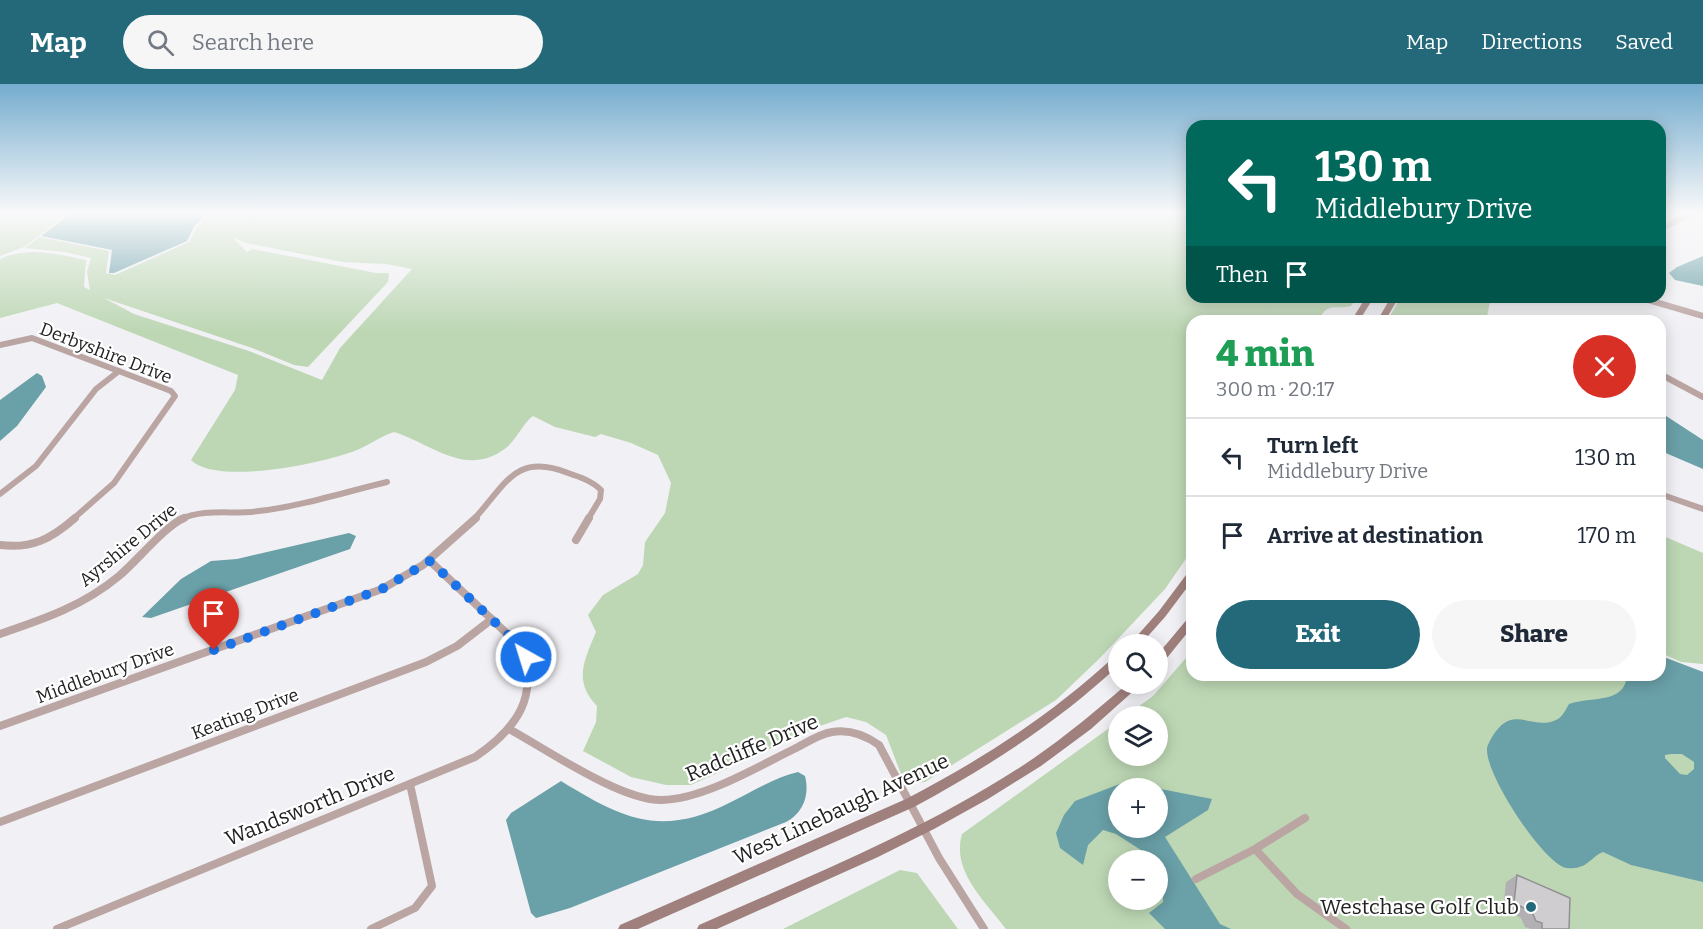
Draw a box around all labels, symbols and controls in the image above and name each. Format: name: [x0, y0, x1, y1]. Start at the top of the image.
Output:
search box: [123, 15, 543, 69]
text: Map: [30, 26, 87, 59]
icon: search: [144, 26, 177, 59]
text: Search here: [192, 29, 314, 56]
text: Map: [1406, 29, 1448, 55]
text: Directions: [1481, 29, 1582, 55]
text: Saved: [1615, 29, 1673, 55]
text: 130 m: [1315, 142, 1432, 192]
icon: left: [1216, 144, 1294, 222]
text: Middlebury Drive: [1315, 193, 1533, 225]
icon: arrive: [1280, 258, 1313, 291]
text: Then: [1216, 261, 1268, 288]
street label: Derbyshire Drive: [37, 318, 175, 388]
text: 4 min: [1216, 332, 1314, 376]
button: close: [1573, 335, 1636, 398]
text: 300 m · 20:17: [1216, 377, 1334, 401]
text: Turn left: [1267, 432, 1359, 459]
icon: left: [1216, 441, 1249, 474]
text: 130 m: [1575, 444, 1636, 471]
text: Middlebury Drive: [1267, 459, 1428, 483]
street label: Ayrshire Drive: [75, 499, 181, 591]
icon: arrive: [1216, 519, 1249, 552]
text: Arrive at destination: [1267, 522, 1483, 549]
text: 170 m: [1577, 522, 1636, 549]
pin: [188, 588, 239, 650]
icon: arrive: [197, 597, 230, 630]
button: Exit: [1216, 600, 1420, 669]
button: Share: [1432, 600, 1636, 669]
position arrow: [494, 625, 558, 689]
map controls: [1108, 634, 1168, 910]
button: search: [1108, 634, 1168, 694]
street label: Middlebury Drive: [33, 638, 177, 708]
street label: Keating Drive: [188, 683, 302, 745]
button: layers: [1108, 706, 1168, 766]
street label: Radcliffe Drive: [682, 708, 822, 788]
street label: West Linebaugh Avenue: [729, 748, 953, 870]
street label: Wandsworth Drive: [221, 760, 399, 852]
button: +: [1108, 778, 1168, 838]
button: −: [1108, 850, 1168, 910]
place label: Westchase Golf Club: [1320, 894, 1519, 920]
marker: Westchase Golf Club: [1524, 900, 1538, 914]

